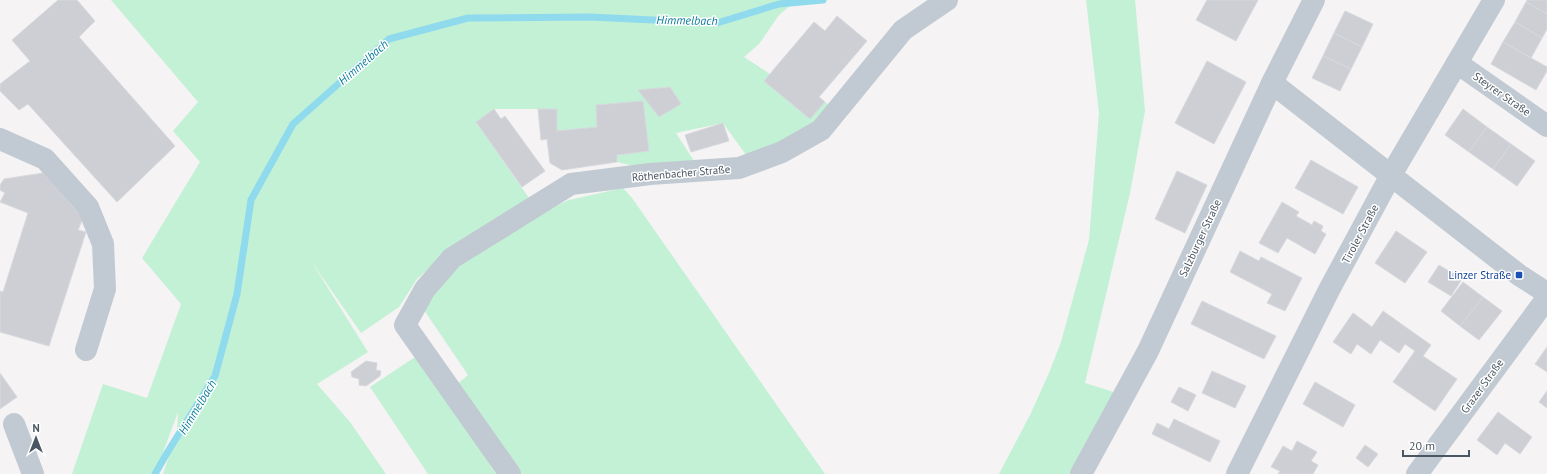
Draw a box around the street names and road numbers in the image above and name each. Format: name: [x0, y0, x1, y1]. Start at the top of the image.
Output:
street label: Steyrer Straße: [1471, 69, 1534, 119]
street label: Röthenbacher Straße: [631, 162, 731, 184]
street label: Salzburger Straße: [1176, 197, 1224, 279]
street label: Tiroler Straße: [1339, 202, 1382, 266]
street label: Grazer Straße: [1458, 356, 1507, 416]

